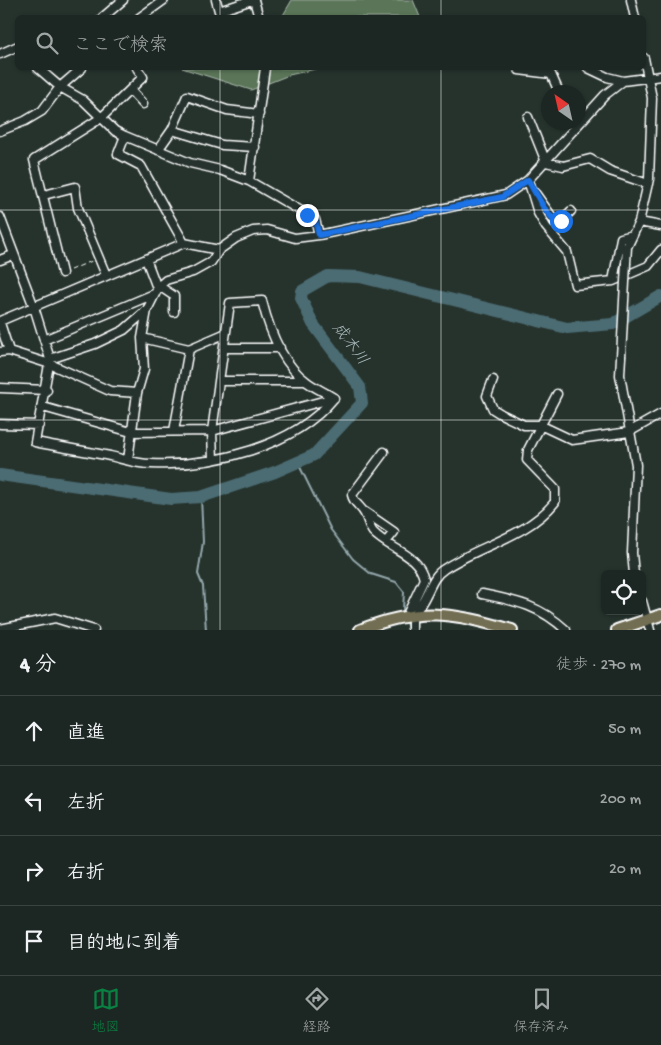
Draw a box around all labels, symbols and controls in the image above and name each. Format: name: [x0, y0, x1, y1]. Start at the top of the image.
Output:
search box: [15, 15, 646, 70]
icon: search: [33, 29, 61, 57]
text: ここで検索: [73, 35, 168, 58]
north arrow: [541, 85, 586, 130]
route end: [296, 204, 319, 227]
route start: [550, 210, 573, 233]
water label: 成木川: [327, 320, 372, 370]
map controls: [601, 570, 646, 615]
button: locate: [601, 570, 646, 615]
text: 4 分: [20, 654, 56, 679]
text: 徒歩 · 270 m: [556, 657, 641, 676]
icon: ahead: [20, 717, 48, 745]
text: 50 m: [608, 721, 641, 740]
text: 直進: [67, 723, 105, 746]
icon: left: [20, 787, 48, 815]
text: 200 m: [600, 791, 641, 810]
text: 左折: [67, 793, 105, 816]
icon: right: [20, 857, 48, 885]
text: 20 m: [609, 861, 641, 880]
text: 右折: [67, 863, 105, 886]
icon: arrive: [20, 927, 48, 955]
text: 目的地に到着: [67, 933, 181, 956]
tab: 地図: [92, 985, 120, 1037]
tab: 経路: [303, 985, 331, 1037]
tab: 保存済み: [514, 985, 570, 1037]

